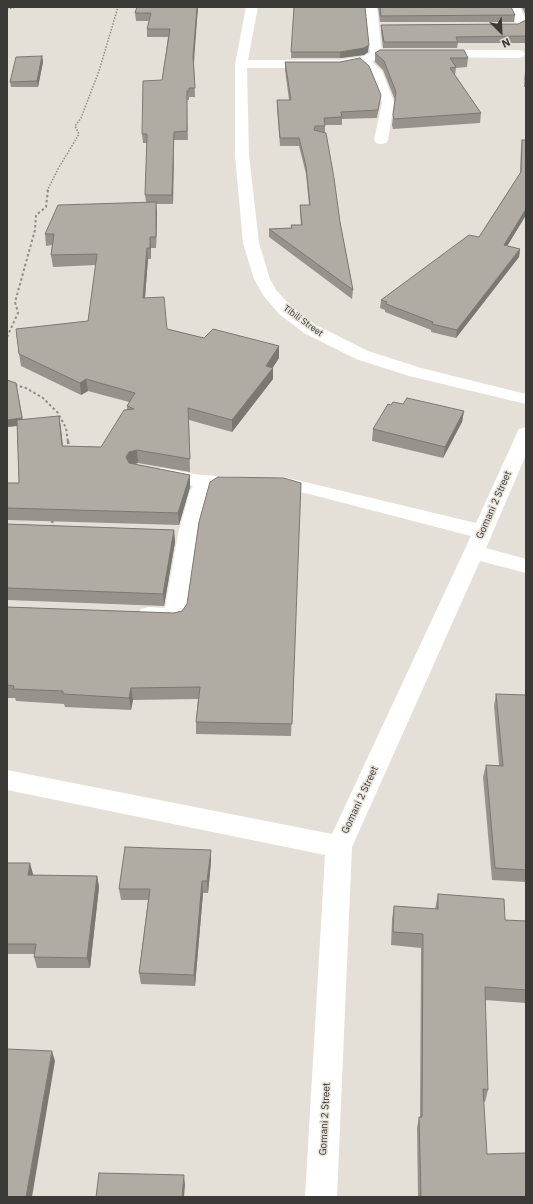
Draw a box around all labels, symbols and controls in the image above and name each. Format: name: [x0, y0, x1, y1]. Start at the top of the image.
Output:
north arrow: [481, 12, 521, 52]
text: N: [499, 35, 512, 51]
street label: Tibili Street: [281, 303, 325, 339]
street label: Gomani 2 Street: [474, 469, 514, 541]
street label: Gomani 2 Street: [339, 764, 381, 836]
street label: Gomani 2 Street: [317, 1082, 333, 1156]

